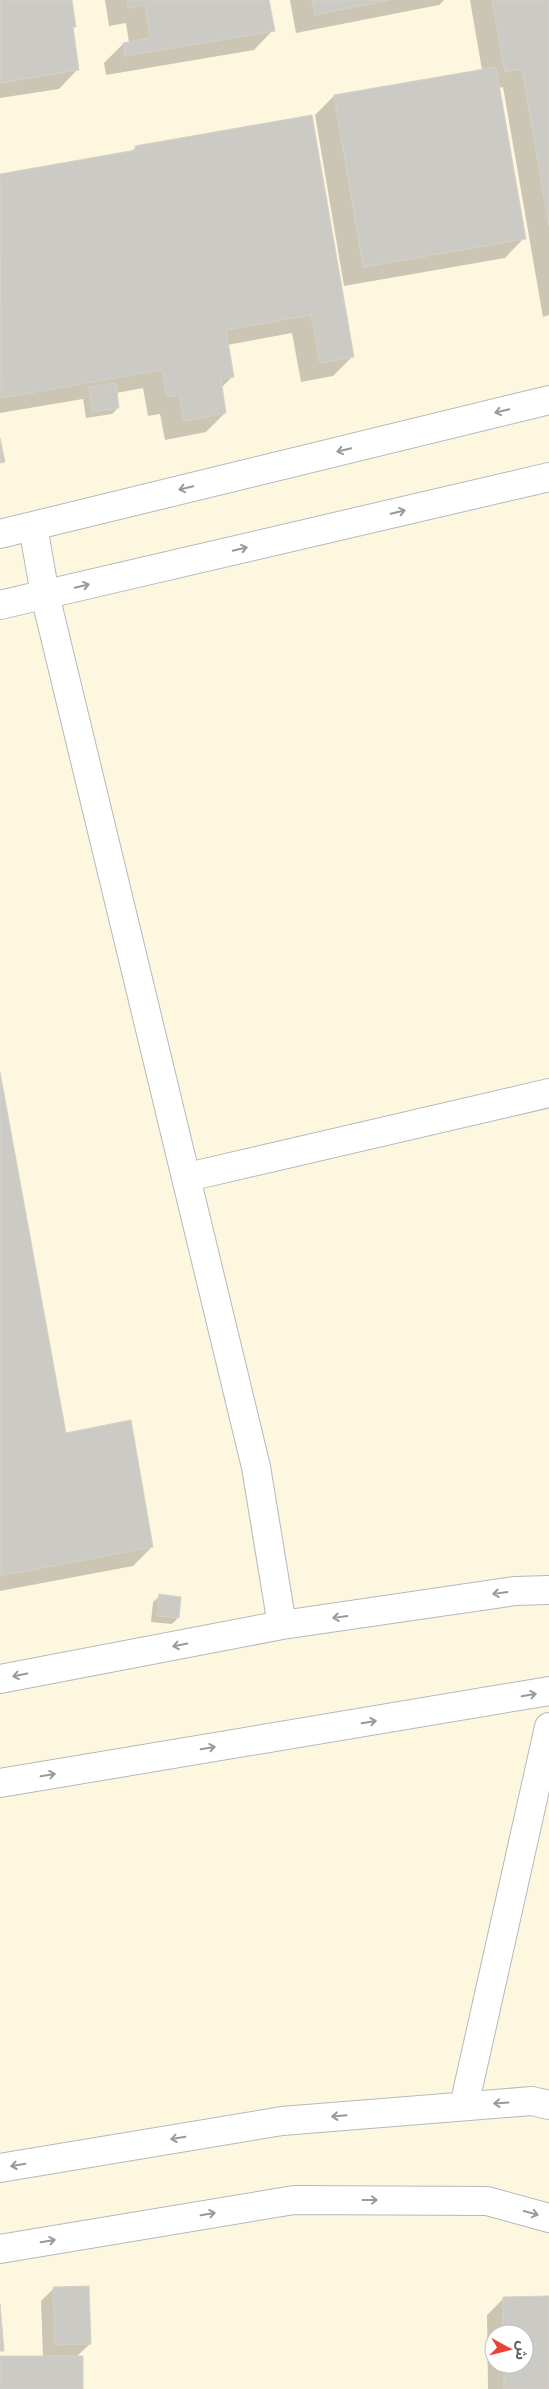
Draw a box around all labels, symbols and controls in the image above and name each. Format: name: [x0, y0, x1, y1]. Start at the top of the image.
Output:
one-way arrow: [494, 407, 510, 417]
one-way arrow: [336, 446, 352, 455]
one-way arrow: [178, 484, 194, 494]
one-way arrow: [390, 507, 406, 516]
one-way arrow: [231, 544, 247, 553]
one-way arrow: [73, 581, 89, 590]
one-way arrow: [493, 1588, 509, 1598]
one-way arrow: [332, 1612, 348, 1622]
one-way arrow: [172, 1641, 188, 1650]
one-way arrow: [12, 1671, 28, 1681]
one-way arrow: [520, 1689, 536, 1699]
one-way arrow: [360, 1716, 376, 1726]
one-way arrow: [200, 1743, 216, 1753]
one-way arrow: [40, 1770, 56, 1780]
one-way arrow: [493, 2098, 509, 2108]
one-way arrow: [331, 2112, 347, 2121]
one-way arrow: [171, 2134, 187, 2144]
one-way arrow: [10, 2160, 26, 2170]
one-way arrow: [361, 2195, 377, 2205]
one-way arrow: [200, 2209, 216, 2219]
one-way arrow: [522, 2209, 538, 2218]
one-way arrow: [40, 2236, 56, 2246]
north arrow: [484, 2324, 534, 2374]
text: ش: [513, 2340, 532, 2361]

